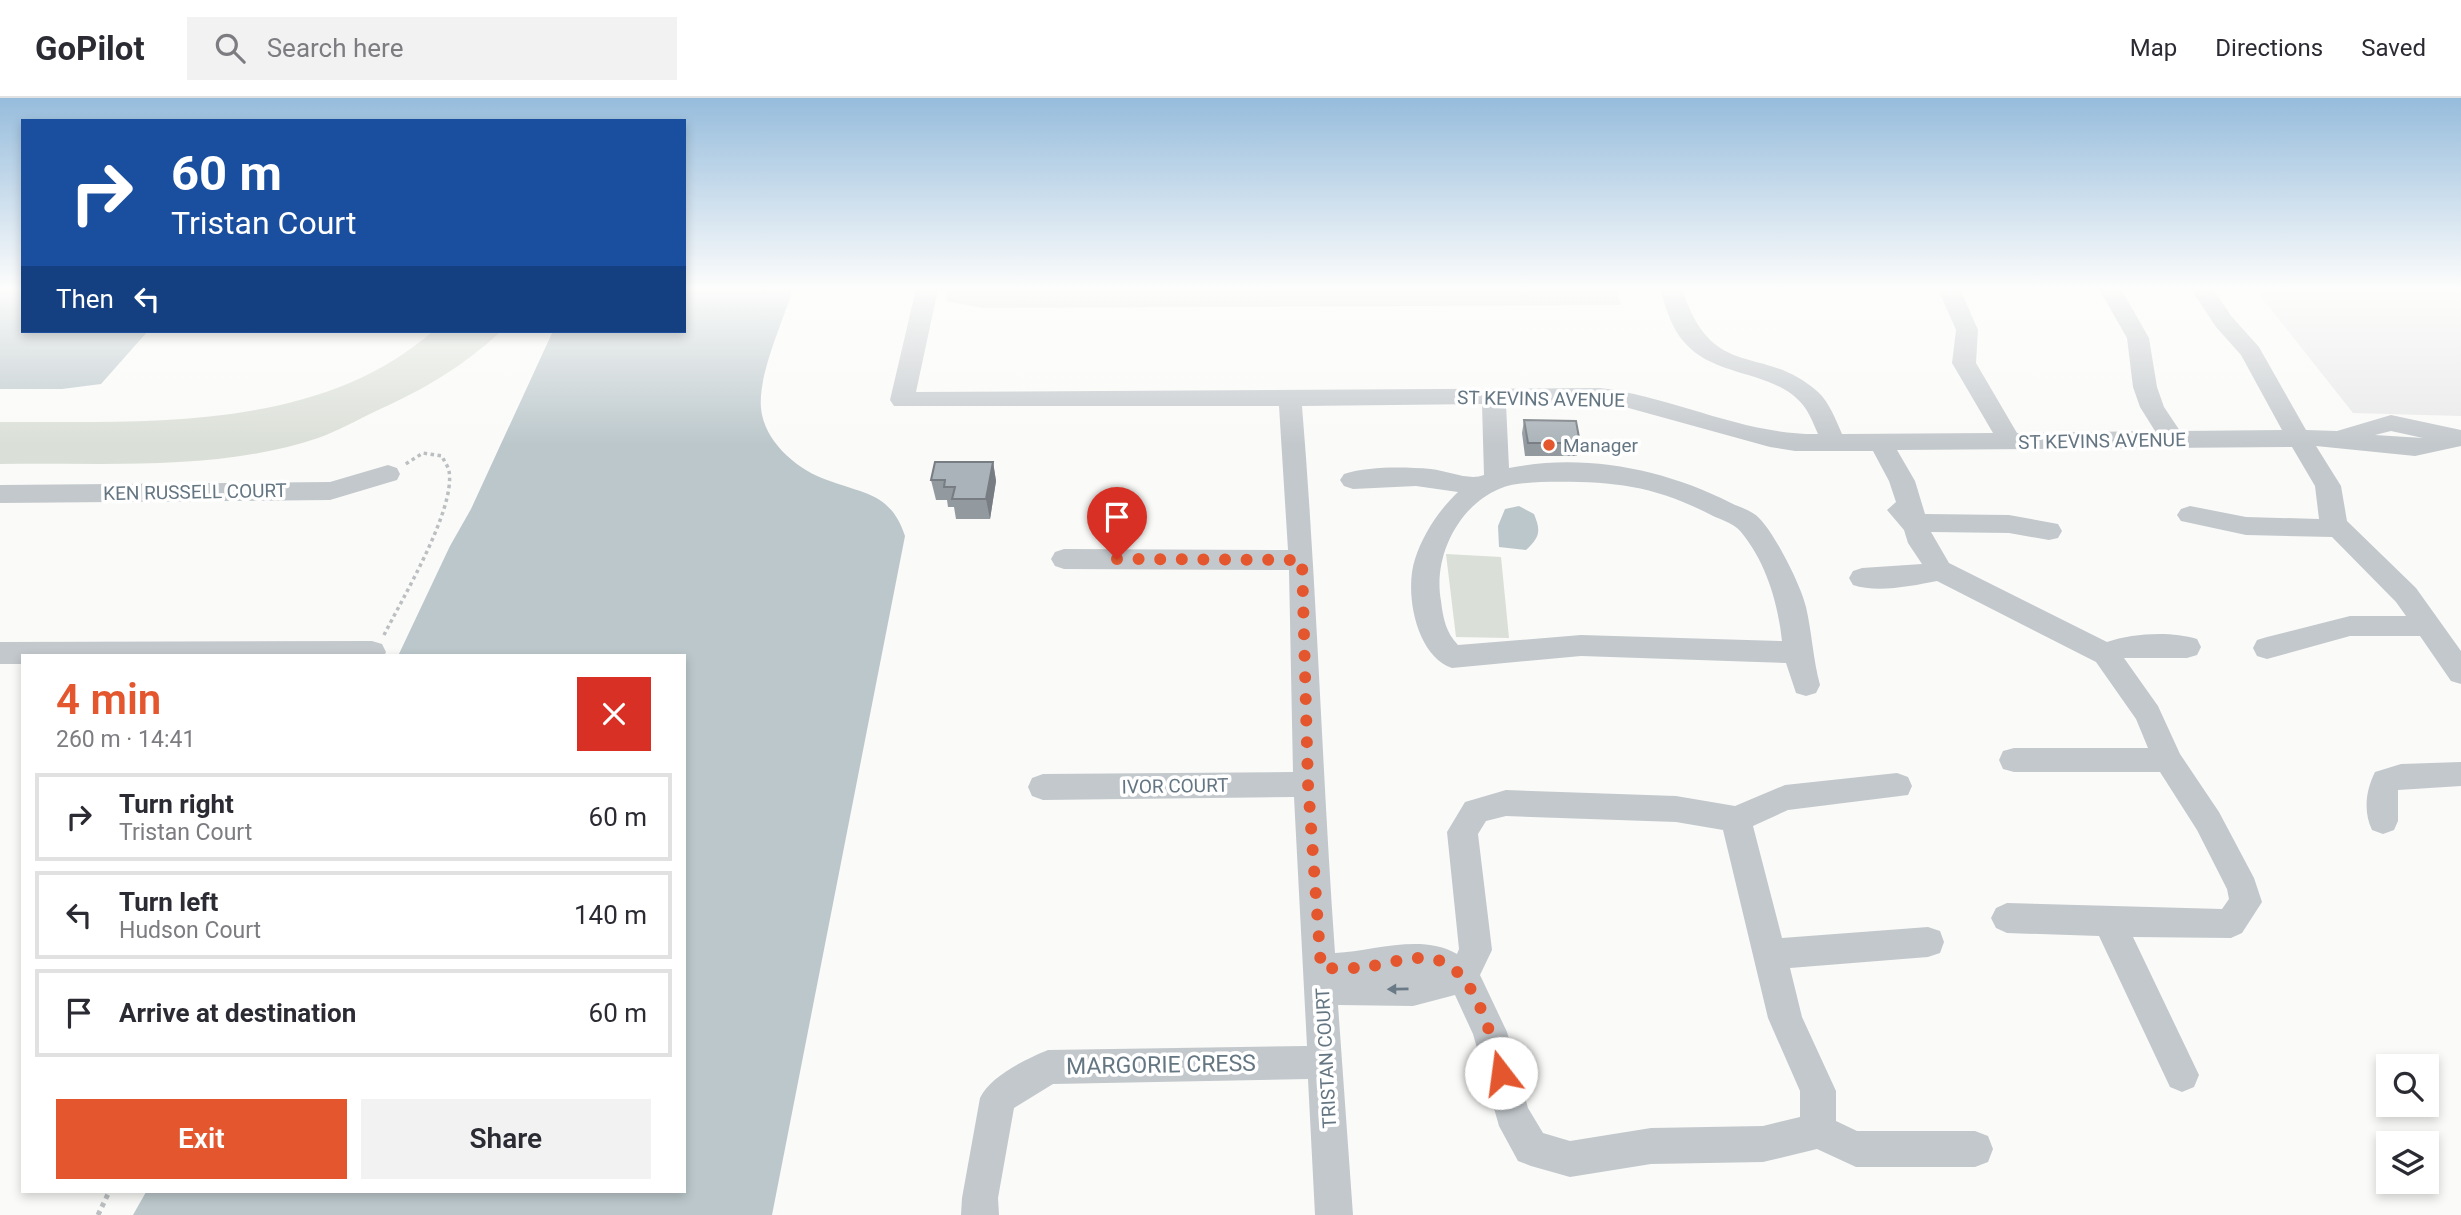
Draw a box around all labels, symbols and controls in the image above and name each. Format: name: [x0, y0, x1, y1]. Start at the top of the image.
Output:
search box: [187, 17, 677, 80]
text: GoPilot: [35, 29, 145, 68]
icon: search: [211, 29, 249, 67]
text: Search here: [267, 33, 403, 63]
text: Map: [2130, 34, 2177, 62]
text: Directions: [2215, 34, 2323, 62]
text: Saved: [2361, 34, 2426, 62]
text: 60 m: [171, 145, 282, 202]
icon: right: [56, 147, 147, 238]
text: Tristan Court: [171, 204, 356, 242]
icon: left: [128, 280, 166, 318]
text: Then: [56, 284, 114, 314]
street label: ST KEVINS AVENUE: [1457, 386, 1625, 412]
street label: ST KEVINS AVENUE: [2018, 428, 2186, 454]
place label: Manager: [1563, 434, 1638, 457]
marker: Manager: [1541, 437, 1557, 453]
street label: KEN RUSSELL COURT: [103, 479, 287, 505]
pin: [1087, 487, 1147, 559]
icon: arrive: [1098, 498, 1136, 536]
text: 4 min: [56, 675, 161, 724]
button: close: [577, 677, 651, 751]
text: 260 m · 14:41: [56, 726, 195, 753]
street label: IVOR COURT: [1121, 774, 1229, 798]
text: Turn right: [119, 789, 234, 819]
icon: right: [60, 798, 98, 836]
text: 60 m: [589, 802, 647, 832]
text: Tristan Court: [119, 819, 252, 846]
text: Turn left: [119, 887, 218, 917]
icon: left: [60, 896, 98, 934]
text: 140 m: [574, 900, 647, 930]
text: Hudson Court: [119, 917, 261, 944]
one-way arrow: [1387, 984, 1409, 995]
street label: TRISTAN COURT: [1311, 987, 1341, 1129]
icon: arrive: [60, 994, 98, 1032]
text: Arrive at destination: [119, 998, 356, 1028]
text: 60 m: [589, 998, 647, 1028]
position arrow: [1464, 1036, 1538, 1110]
street label: MARGORIE CRESS: [1066, 1050, 1256, 1080]
map controls: [2376, 1054, 2439, 1194]
button: search: [2376, 1054, 2439, 1117]
button: Exit: [56, 1099, 347, 1179]
button: Share: [361, 1099, 651, 1179]
button: layers: [2376, 1131, 2439, 1194]

